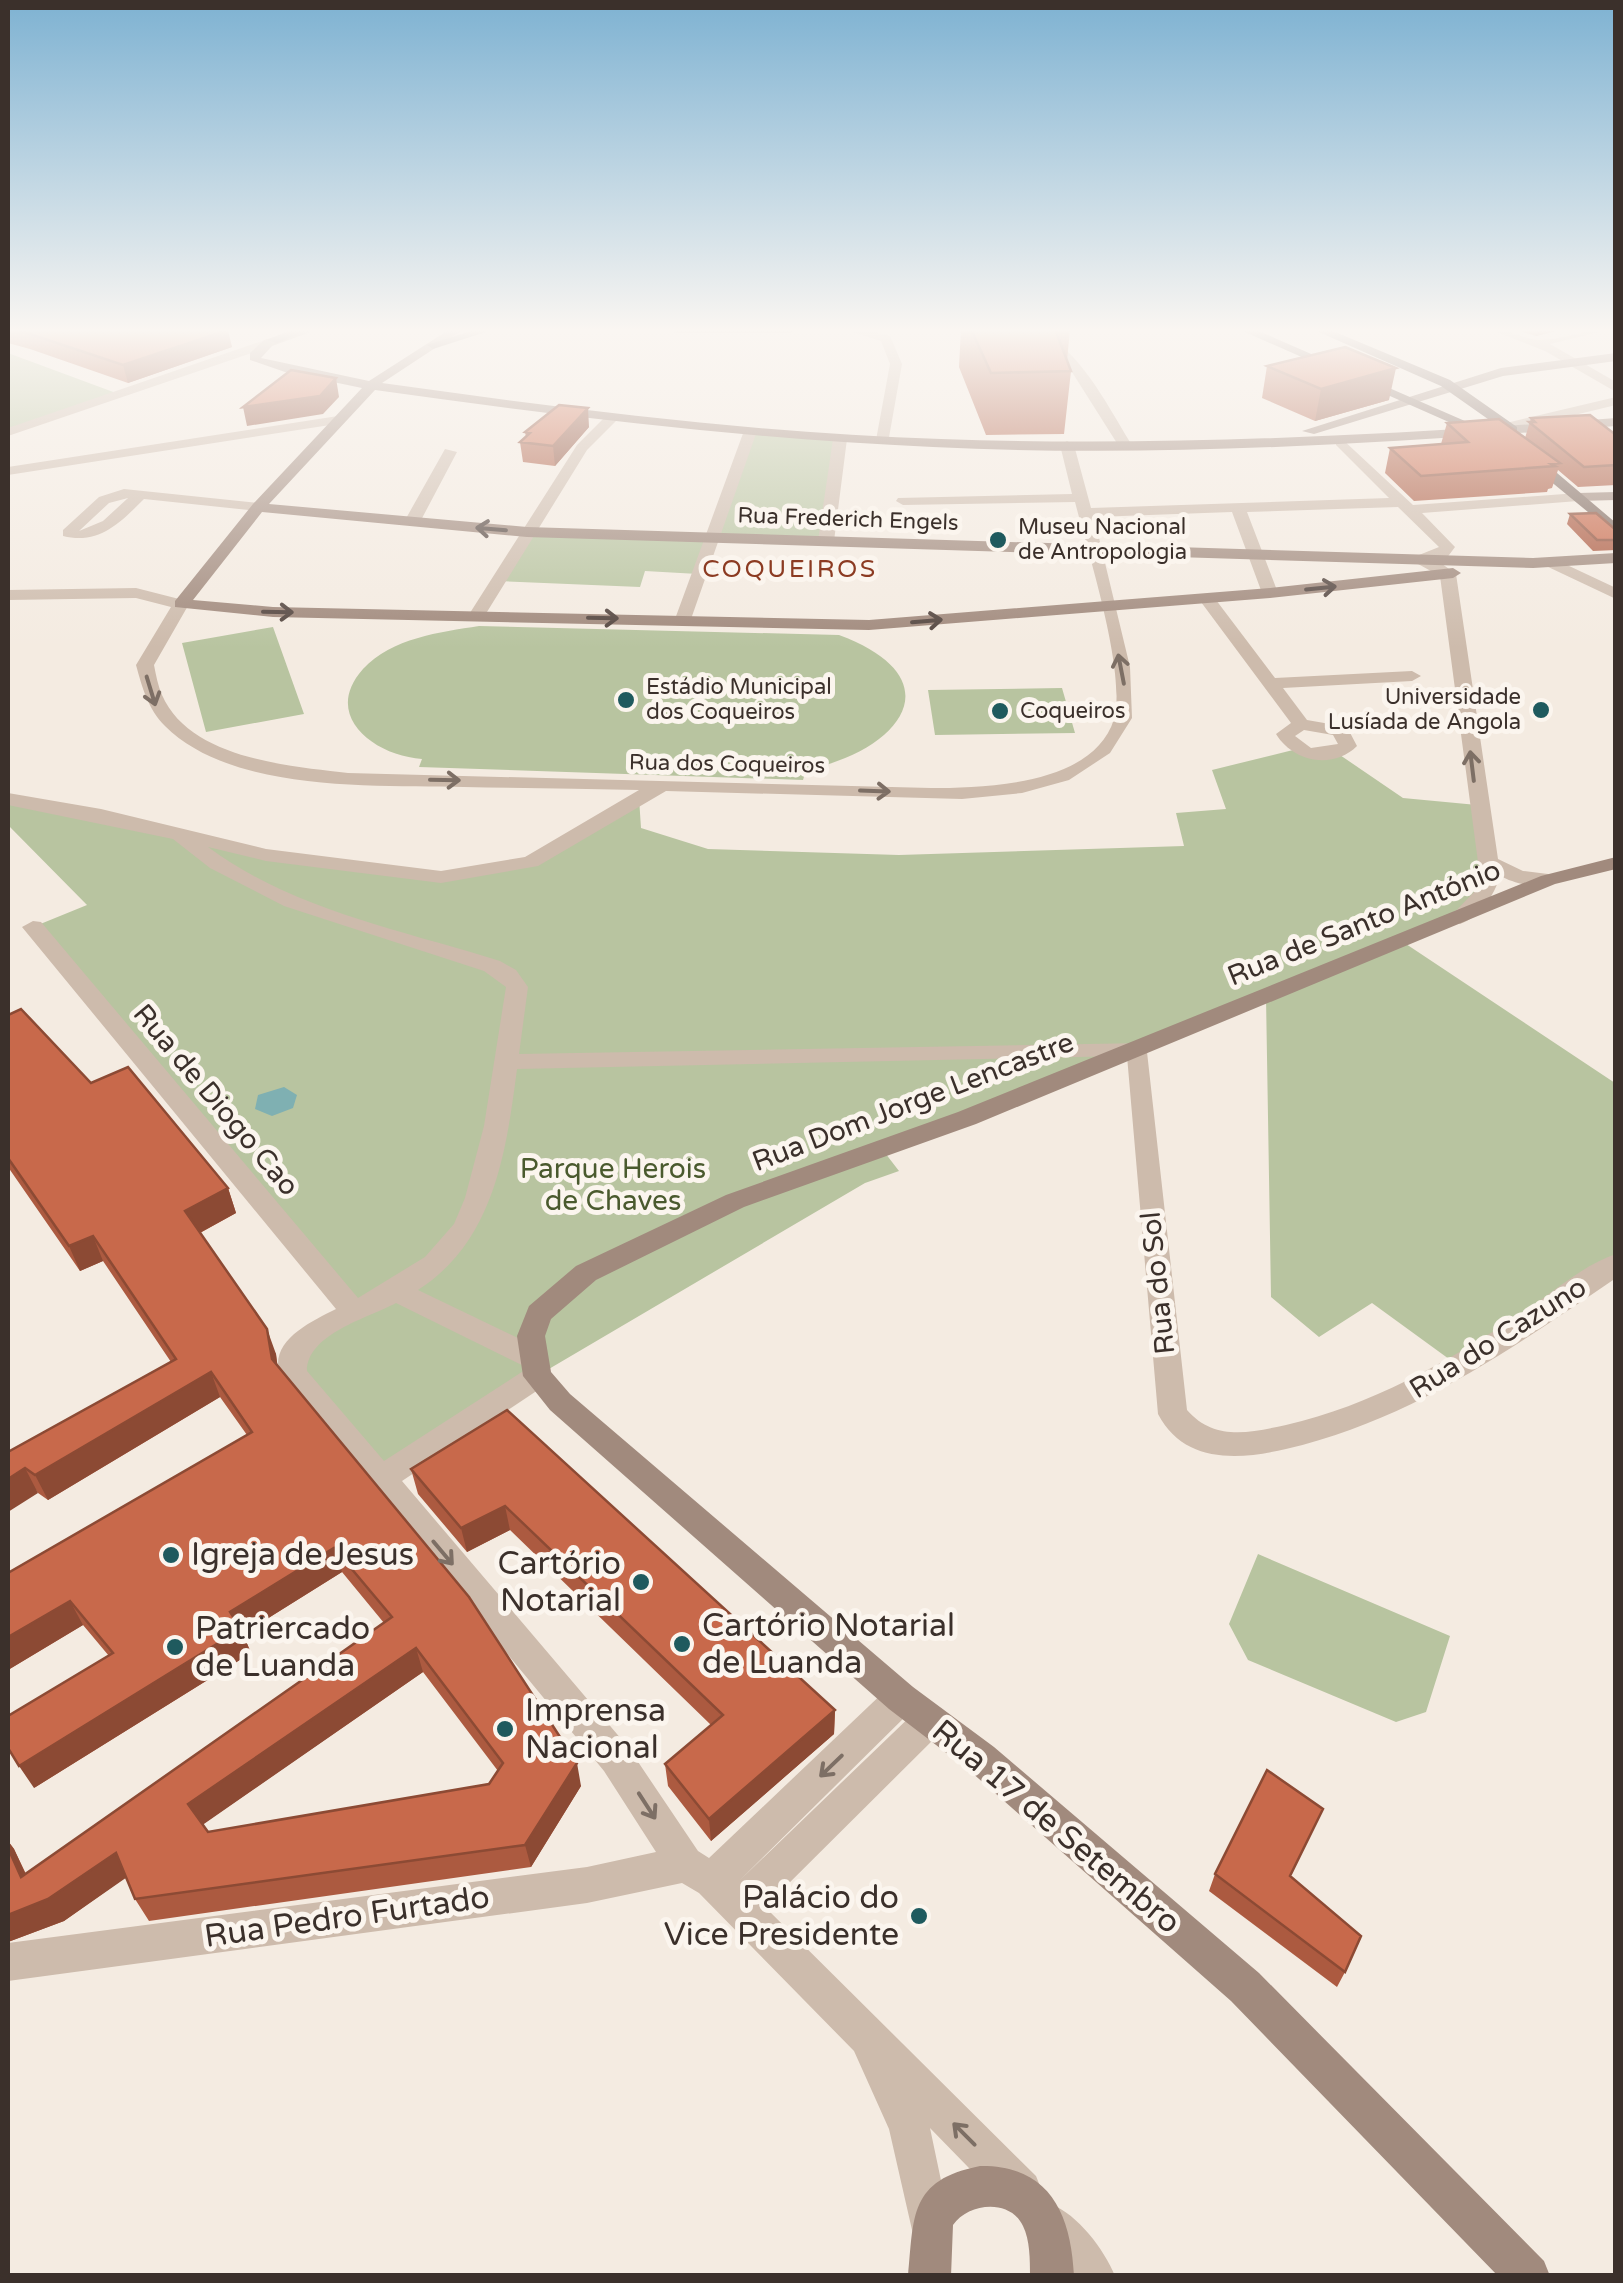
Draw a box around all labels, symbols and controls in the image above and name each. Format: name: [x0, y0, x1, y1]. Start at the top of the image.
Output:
street label: Rua Frederich Engels: [737, 502, 959, 536]
place label: Museu Nacional de Antropologia: [1018, 514, 1187, 565]
one-way arrow: [476, 519, 508, 538]
marker: Museu Nacional de Antropologia: [987, 529, 1009, 551]
district label: COQUEIROS: [702, 554, 878, 584]
one-way arrow: [1304, 578, 1337, 597]
one-way arrow: [261, 602, 293, 621]
one-way arrow: [586, 608, 618, 628]
one-way arrow: [911, 611, 943, 630]
one-way arrow: [1110, 654, 1129, 686]
one-way arrow: [143, 674, 161, 706]
place label: Estádio Municipal dos Coqueiros: [646, 674, 832, 725]
place label: Universidade Lusíada de Angola: [1328, 684, 1521, 735]
marker: Estádio Municipal dos Coqueiros: [615, 689, 637, 711]
place label: Coqueiros: [1020, 698, 1126, 724]
marker: Universidade Lusíada de Angola: [1530, 699, 1552, 721]
marker: Coqueiros: [989, 700, 1011, 722]
street label: Rua dos Coqueiros: [629, 749, 825, 779]
one-way arrow: [1462, 751, 1481, 783]
one-way arrow: [429, 771, 461, 790]
one-way arrow: [859, 782, 891, 801]
street label: Rua de Santo António: [1223, 853, 1505, 993]
street label: Rua de Diogo Cao: [126, 997, 306, 1203]
street label: Rua Dom Jorge Lencastre: [747, 1025, 1079, 1179]
park label: Parque Herois de Chaves: [520, 1152, 706, 1218]
street label: Rua do Sol: [1134, 1210, 1182, 1356]
street label: Rua do Cazuno: [1403, 1270, 1593, 1406]
place label: Igreja de Jesus: [191, 1536, 414, 1574]
one-way arrow: [432, 1540, 454, 1566]
marker: Igreja de Jesus: [160, 1544, 182, 1566]
place label: Cartório Notarial: [497, 1545, 621, 1620]
marker: Cartório Notarial: [630, 1571, 652, 1593]
place label: Cartório Notarial de Luanda: [702, 1607, 955, 1682]
place label: Patriercado de Luanda: [195, 1610, 370, 1685]
marker: Cartório Notarial de Luanda: [671, 1633, 693, 1655]
marker: Patriercado de Luanda: [164, 1636, 186, 1658]
place label: Imprensa Nacional: [525, 1692, 666, 1767]
street label: Rua 17 de Setembro: [924, 1712, 1188, 1942]
marker: Imprensa Nacional: [494, 1718, 516, 1740]
one-way arrow: [820, 1754, 844, 1778]
one-way arrow: [636, 1792, 657, 1820]
street label: Rua Pedro Furtado: [202, 1878, 492, 1956]
place label: Palácio do Vice Presidente: [664, 1879, 899, 1954]
marker: Palácio do Vice Presidente: [908, 1905, 930, 1927]
one-way arrow: [952, 2122, 976, 2146]

